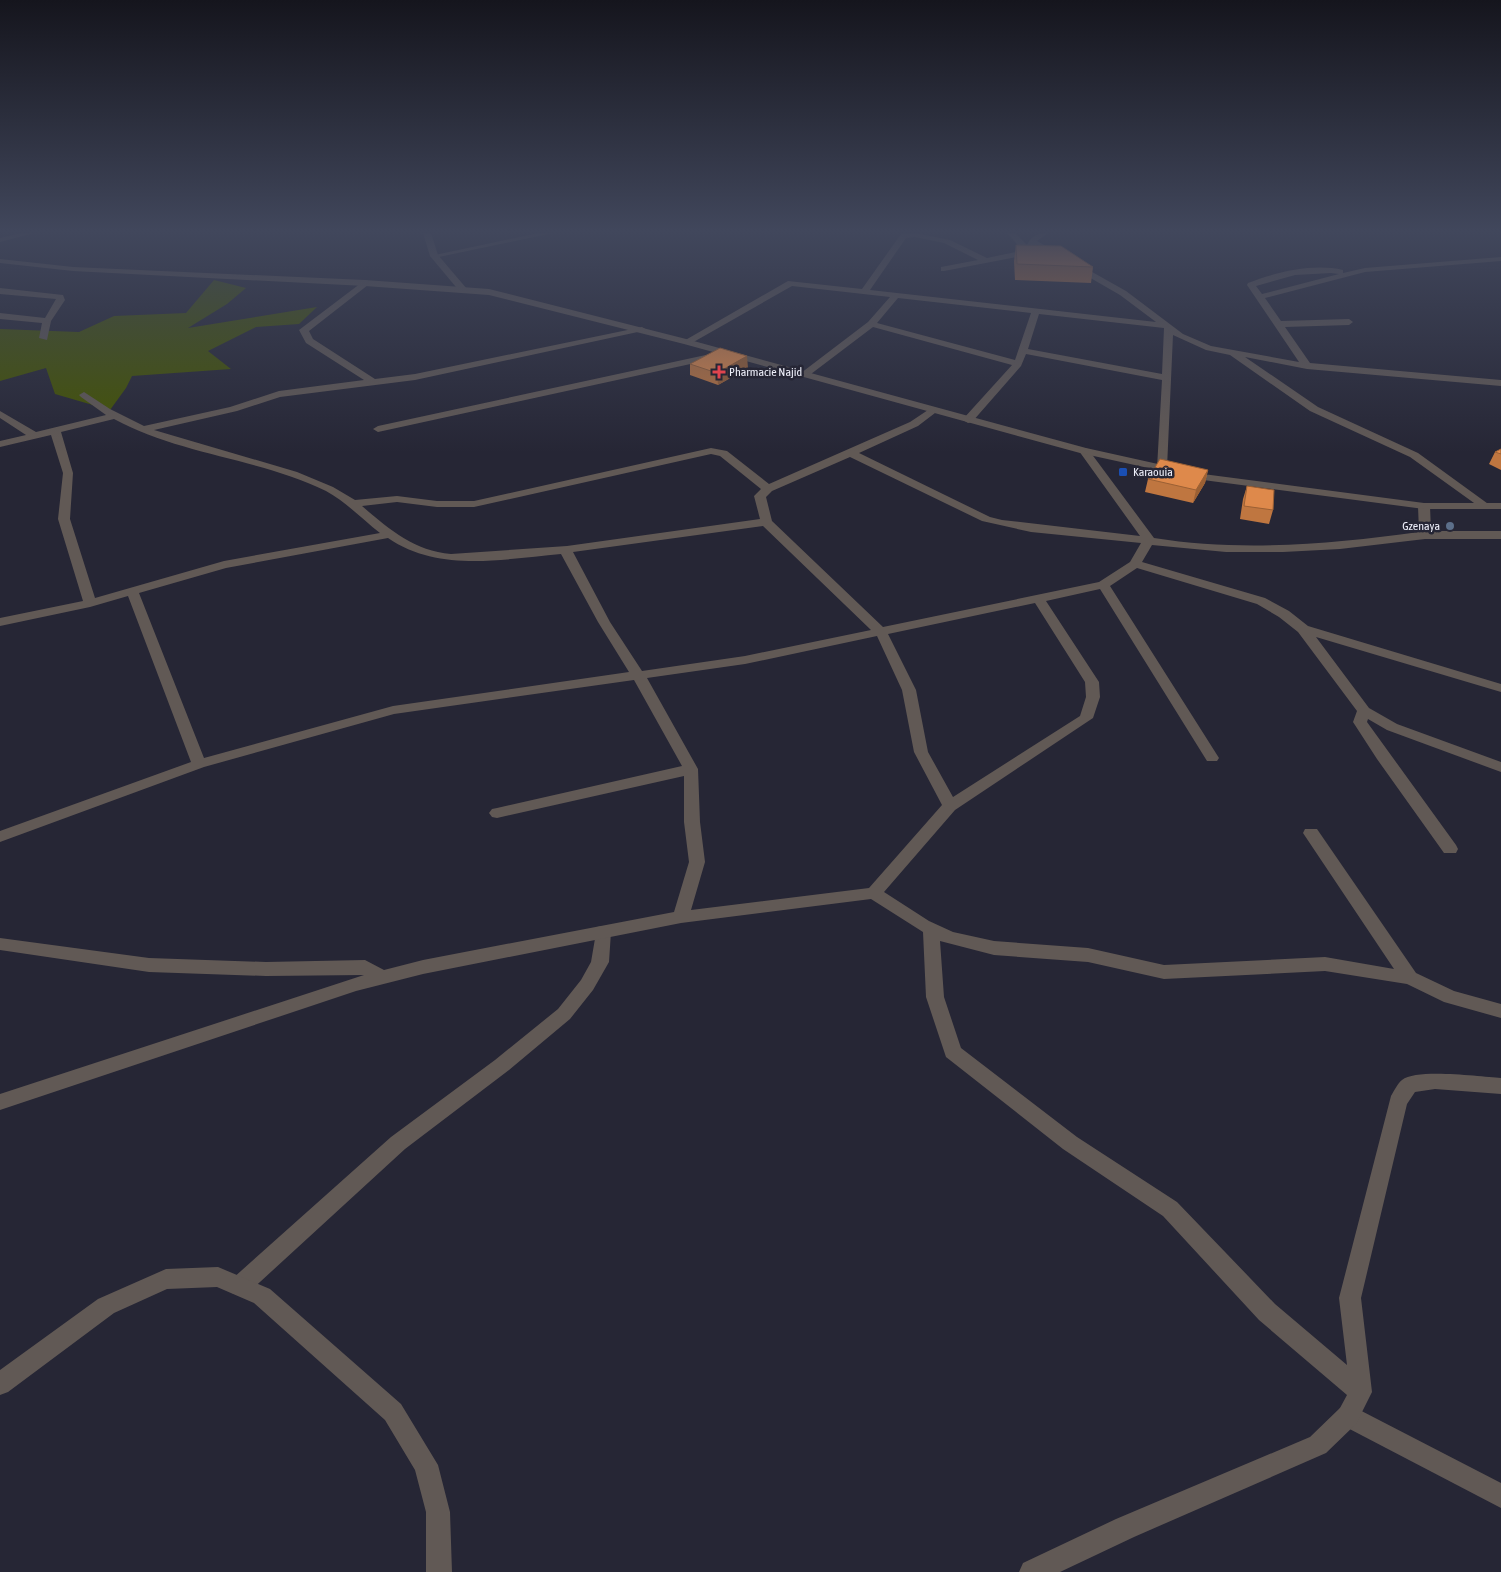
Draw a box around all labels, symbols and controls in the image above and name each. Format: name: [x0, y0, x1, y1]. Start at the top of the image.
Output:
place label: Pharmacie Najid: [729, 365, 802, 379]
marker: Pharmacie Najid: [713, 366, 725, 378]
place label: Karaouia: [1133, 465, 1173, 479]
marker: Karaouia: [1117, 466, 1129, 478]
place label: Gzenaya: [1402, 519, 1440, 533]
marker: Gzenaya: [1444, 520, 1456, 532]

